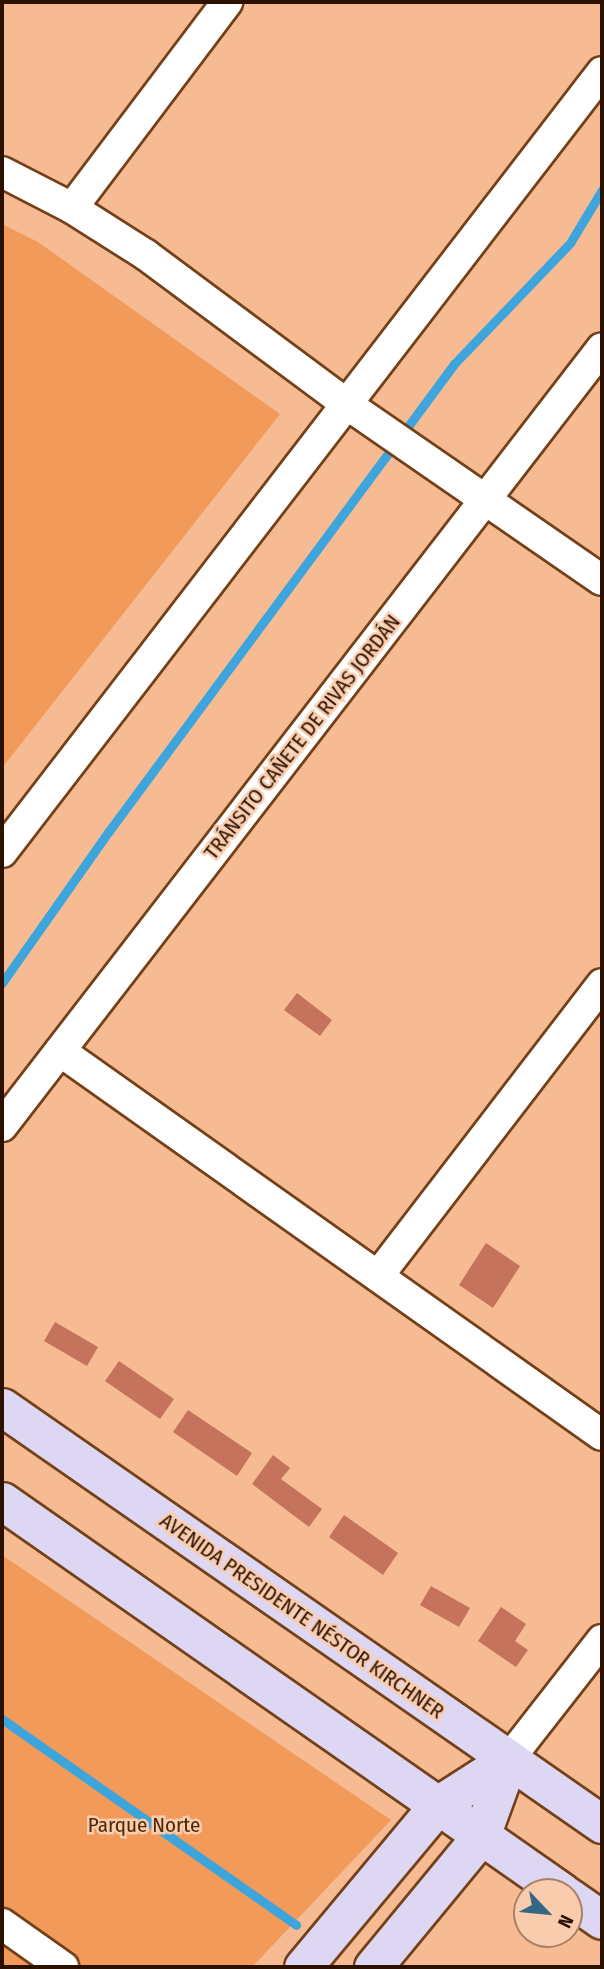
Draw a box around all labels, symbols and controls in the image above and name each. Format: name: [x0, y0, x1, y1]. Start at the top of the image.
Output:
street label: TRÁNSITO CAÑETE DE RIVAS JORDÁN: [199, 610, 405, 864]
street label: AVENIDA PRESIDENTE NÉSTOR KIRCHNER: [155, 1508, 449, 1724]
park label: Parque Norte: [88, 1812, 200, 1838]
north arrow: [513, 1878, 583, 1948]
text: N: [553, 1911, 578, 1932]

